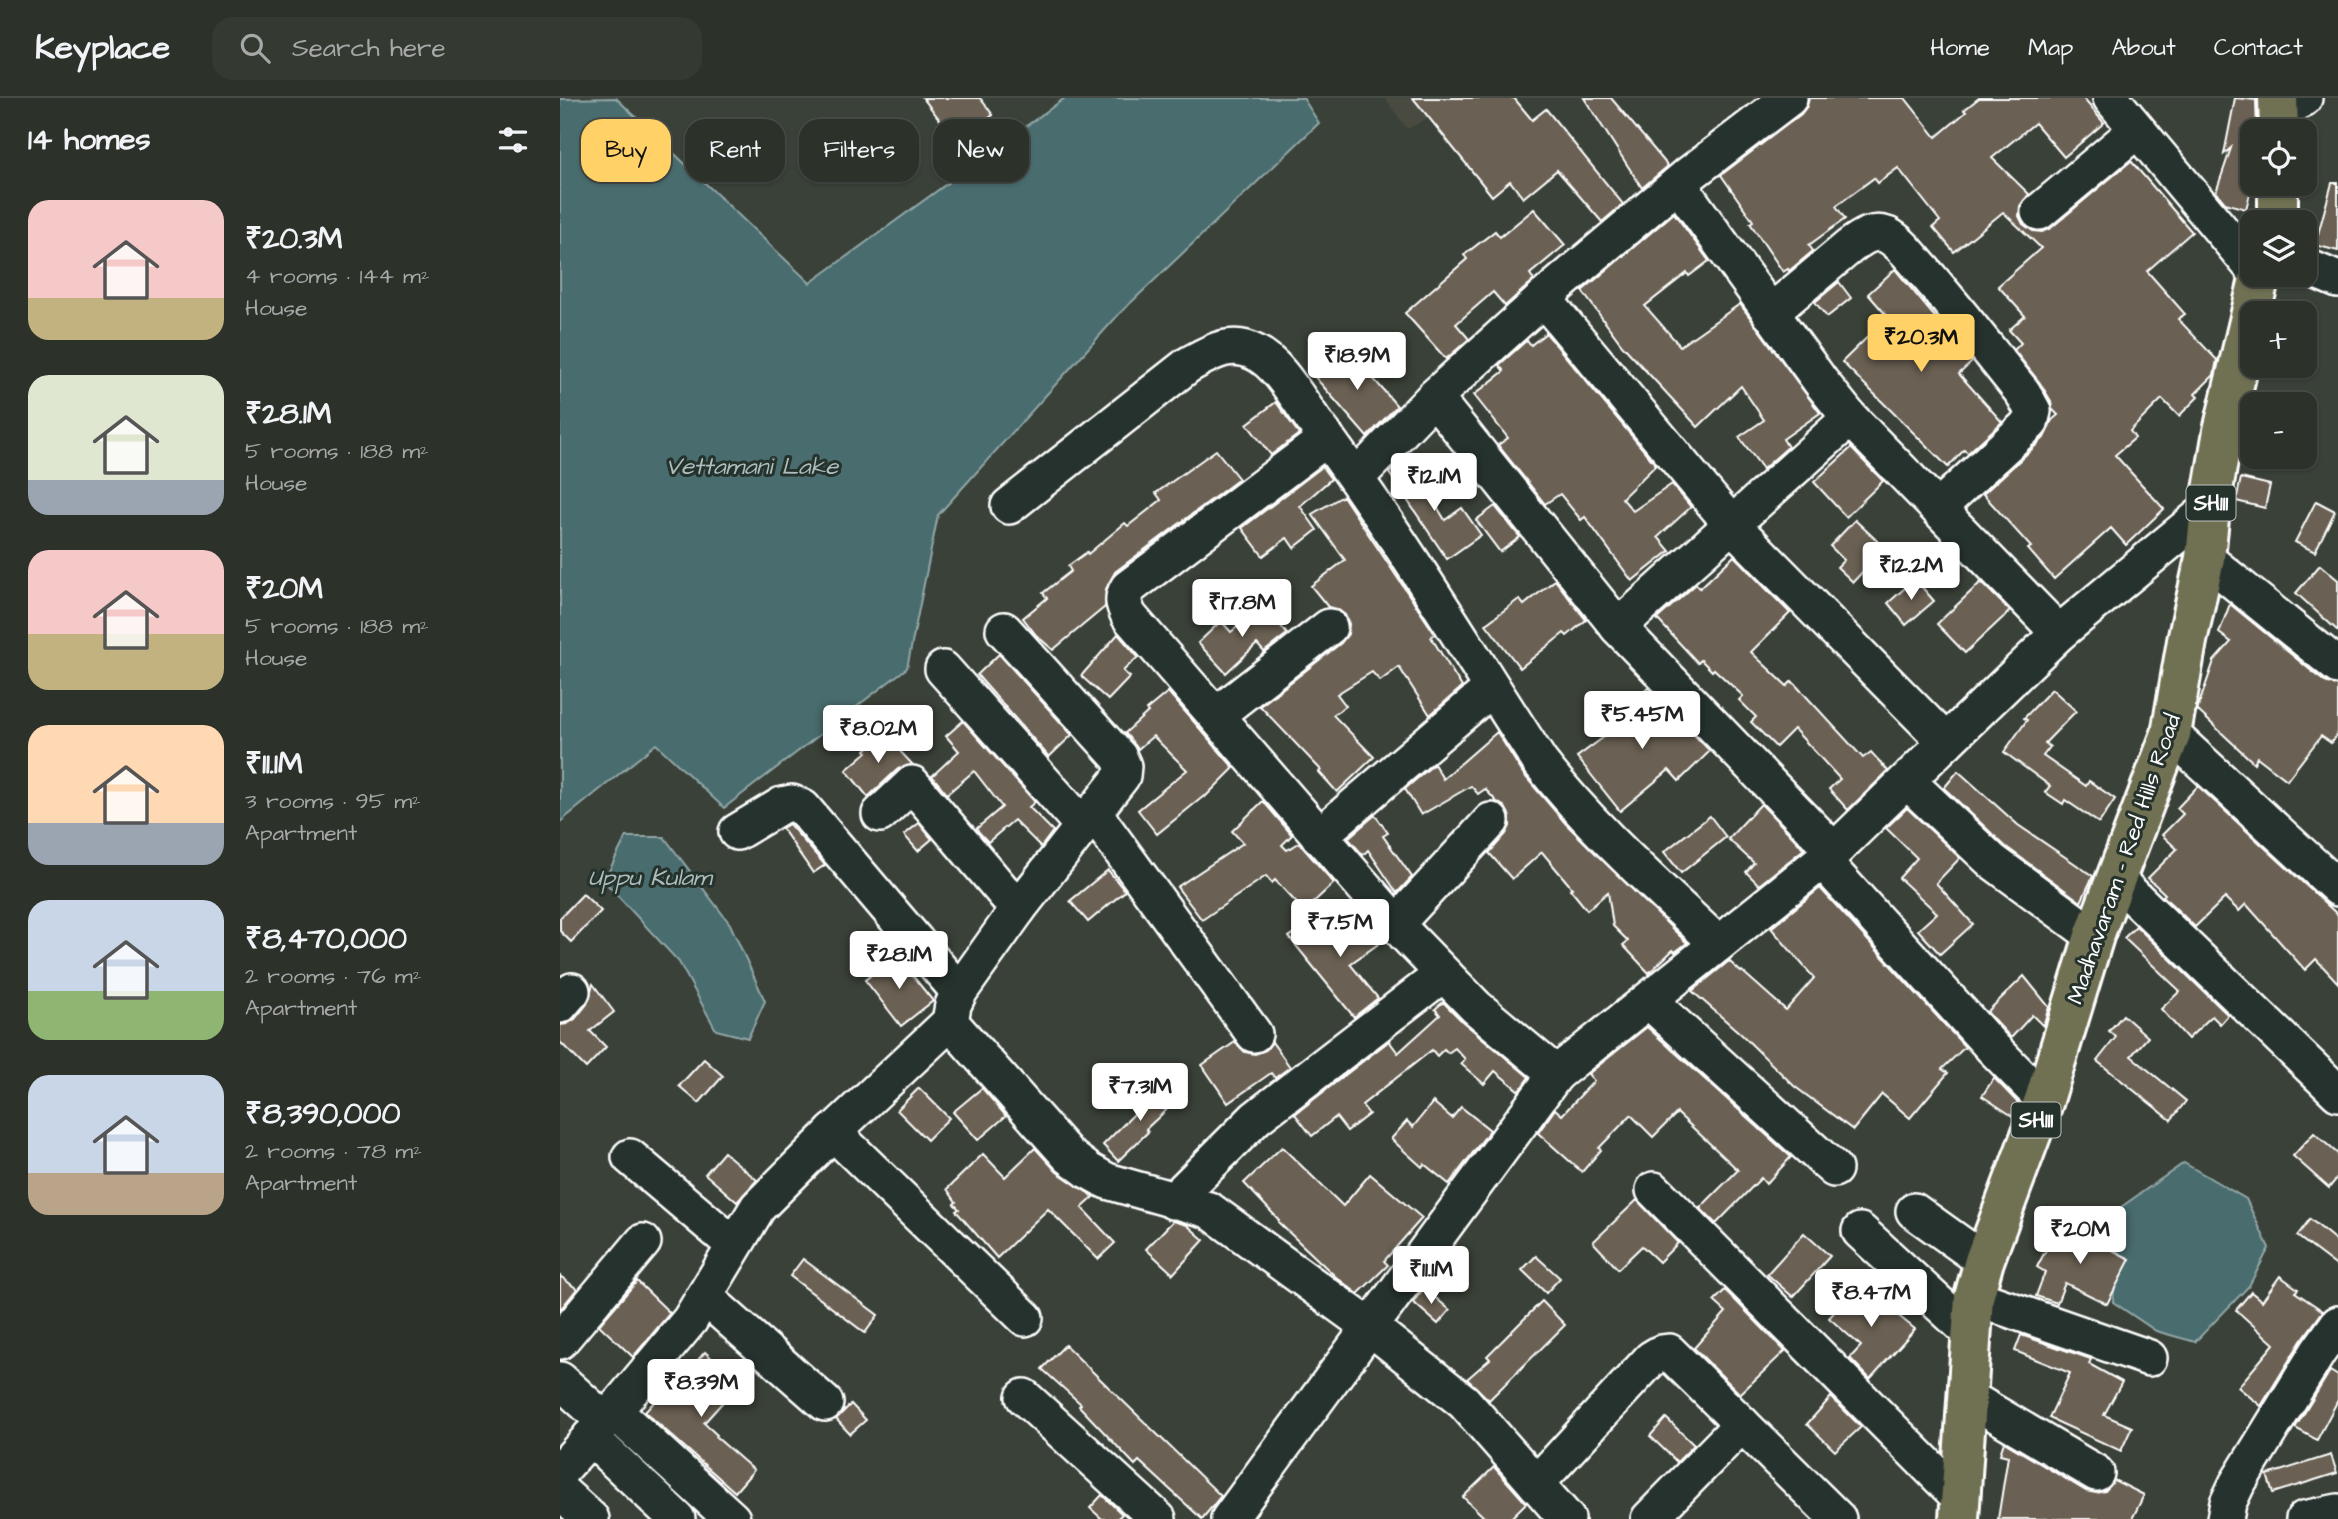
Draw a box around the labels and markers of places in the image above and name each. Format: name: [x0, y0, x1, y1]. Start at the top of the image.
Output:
pin: ₹20.3M: [1864, 314, 1978, 374]
pin: ₹18.9M: [1300, 332, 1414, 392]
pin: ₹12.1M: [1377, 454, 1491, 513]
pin: ₹12.2M: [1854, 542, 1968, 602]
pin: ₹17.8M: [1185, 580, 1299, 639]
pin: ₹5.45M: [1585, 692, 1699, 751]
pin: ₹8.02M: [821, 706, 935, 765]
pin: ₹7.5M: [1291, 900, 1389, 959]
pin: ₹28.1M: [842, 932, 956, 991]
pin: ₹7.31M: [1083, 1063, 1197, 1123]
pin: ₹20M: [2039, 1206, 2121, 1266]
pin: ₹11.1M: [1374, 1246, 1488, 1306]
pin: ₹8.47M: [1814, 1270, 1928, 1329]
pin: ₹8.39M: [644, 1360, 758, 1419]

